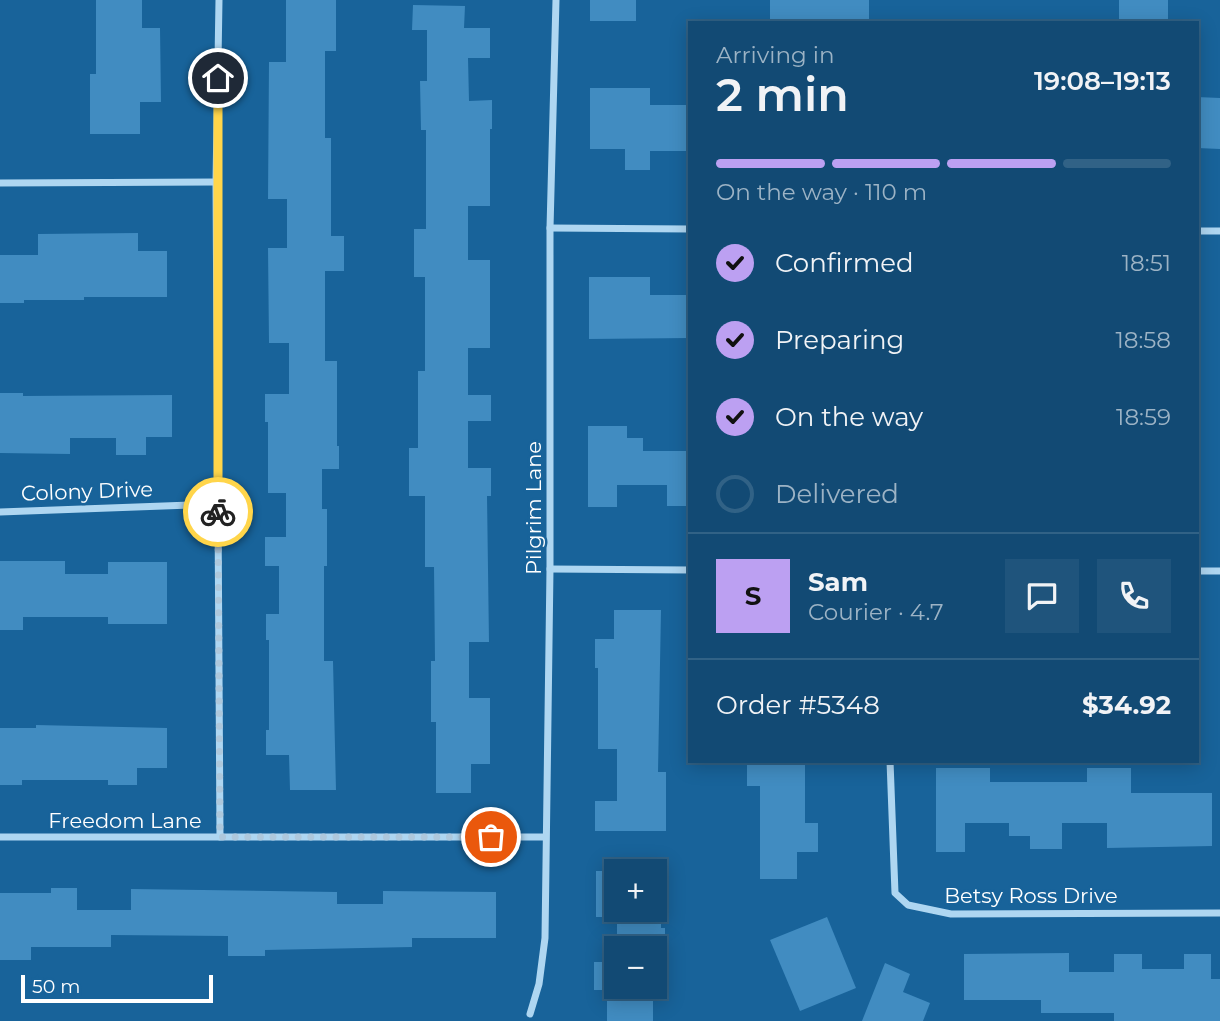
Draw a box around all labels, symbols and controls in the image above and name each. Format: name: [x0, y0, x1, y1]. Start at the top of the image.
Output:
text: Arriving in: [716, 41, 835, 69]
pin: [188, 48, 248, 108]
icon: home: [199, 59, 237, 97]
text: 19:08–19:13: [1034, 65, 1171, 97]
text: 2 min: [716, 66, 849, 123]
text: On the way · 110 m: [716, 178, 927, 206]
icon: check: [716, 244, 754, 282]
text: Confirmed: [775, 247, 914, 279]
text: 18:51: [1122, 249, 1171, 277]
icon: check: [716, 321, 754, 359]
text: Preparing: [775, 324, 904, 356]
text: 18:58: [1115, 326, 1171, 354]
icon: check: [716, 398, 754, 436]
text: On the way: [775, 401, 923, 433]
text: 18:59: [1116, 403, 1171, 431]
street label: Pilgrim Lane: [521, 441, 546, 575]
street label: Colony Drive: [21, 476, 153, 506]
courier: [183, 477, 253, 547]
text: Delivered: [775, 478, 899, 510]
icon: bike: [199, 493, 237, 531]
button: chat: [1005, 559, 1079, 633]
button: phone: [1097, 559, 1171, 633]
text: Sam: [808, 566, 868, 598]
text: S: [745, 580, 761, 612]
text: Courier · 4.7: [808, 598, 944, 626]
text: Order #5348: [716, 689, 880, 721]
text: $34.92: [1082, 689, 1171, 721]
pin: [461, 807, 521, 867]
street label: Freedom Lane: [48, 808, 202, 833]
icon: bag: [472, 818, 510, 856]
map controls: [604, 859, 667, 999]
button: +: [604, 859, 667, 922]
street label: Betsy Ross Drive: [944, 883, 1118, 908]
button: −: [604, 936, 667, 999]
scale bar: [21, 972, 214, 1004]
text: 50 m: [32, 975, 80, 998]

